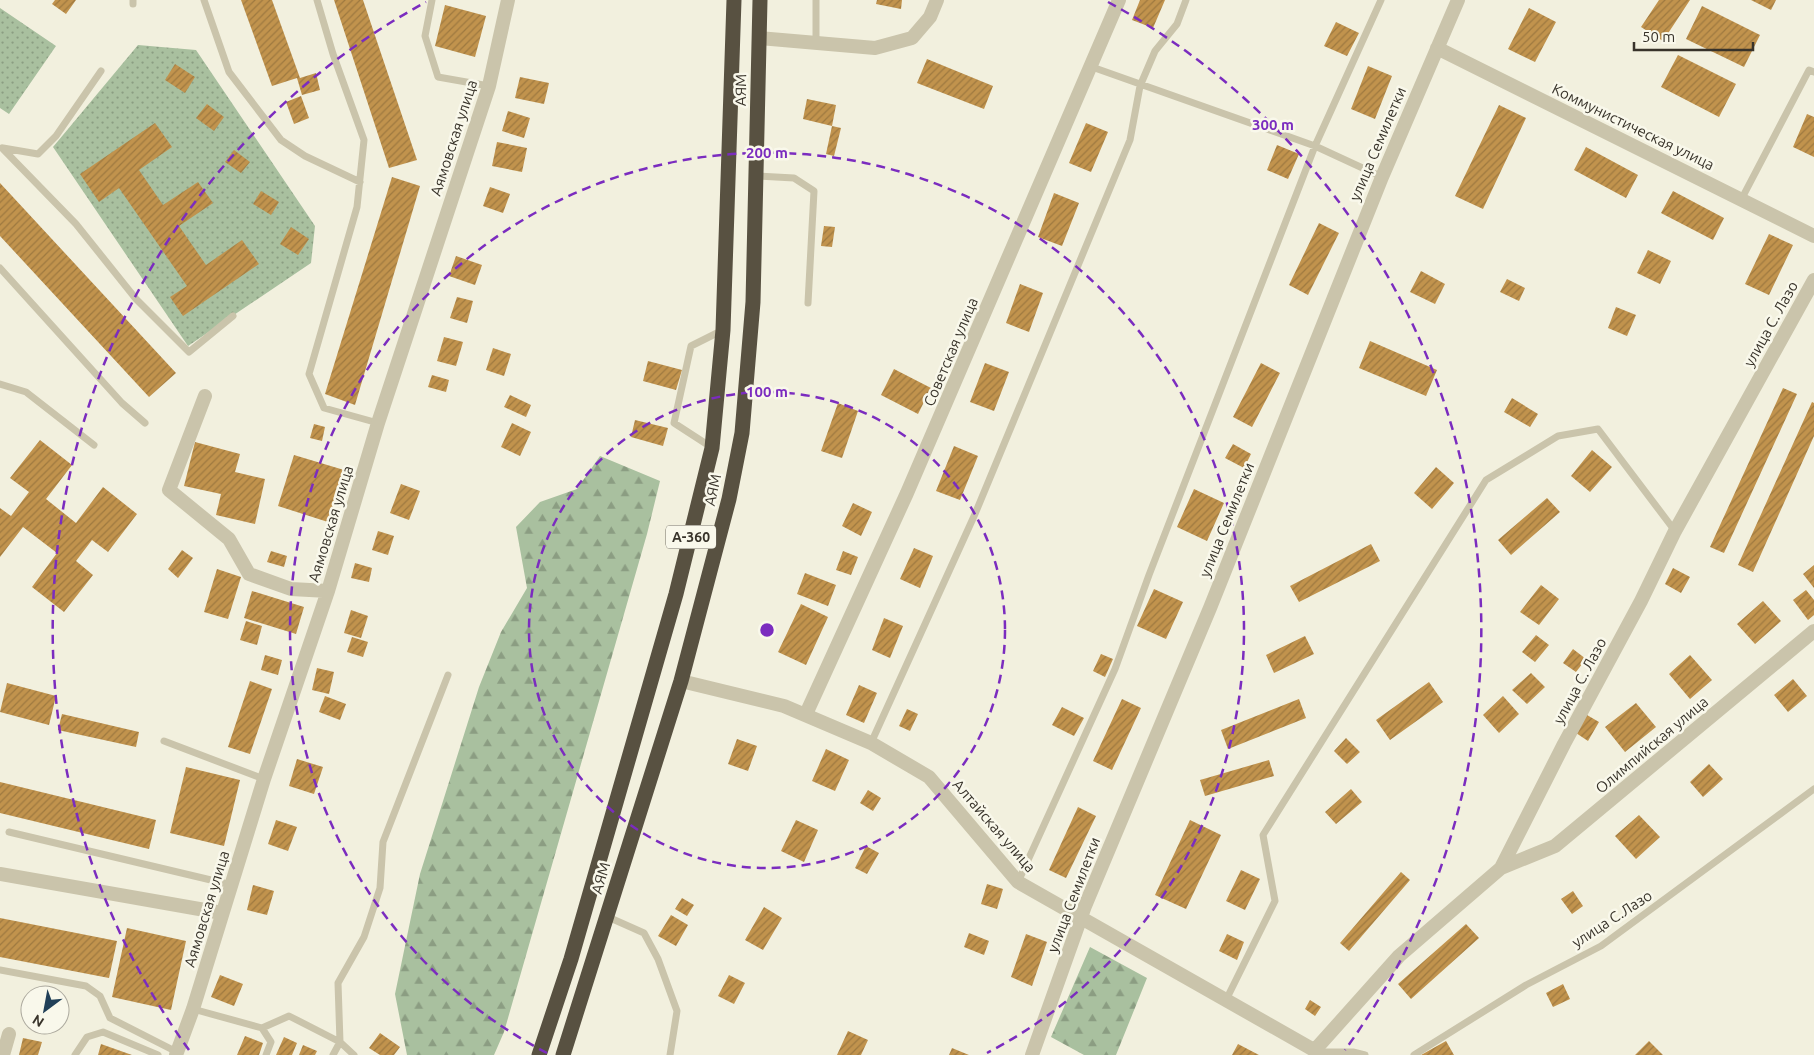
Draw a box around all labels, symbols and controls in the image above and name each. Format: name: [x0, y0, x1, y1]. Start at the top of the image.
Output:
scale bar: [1634, 20, 1753, 52]
text: 50 m: [1642, 28, 1675, 45]
street label: АЯМ: [732, 74, 749, 106]
street label: Аямовская улица: [427, 78, 480, 198]
street label: Коммунистическая улица: [1549, 80, 1717, 173]
street label: улица Семилетки: [1346, 84, 1409, 203]
text: 300 m: [1252, 116, 1294, 133]
text: 200 m: [746, 144, 788, 161]
street label: улица С. Лазо: [1740, 278, 1801, 370]
street label: Советская улица: [920, 295, 981, 409]
text: 100 m: [746, 383, 788, 400]
street label: улица Семилетки: [1196, 460, 1257, 580]
street label: Аямовская улица: [305, 464, 356, 584]
street label: АЯМ: [701, 472, 724, 507]
road number: А-360: [666, 526, 716, 548]
centre of rings: [758, 621, 776, 639]
street label: улица С. Лазо: [1550, 635, 1609, 727]
street label: Олимпийская улица: [1592, 693, 1711, 797]
street label: Алтайская улица: [950, 776, 1039, 875]
street label: улица Семилетки: [1044, 835, 1103, 955]
street label: Аямовская улица: [181, 849, 232, 969]
street label: АЯМ: [588, 860, 613, 896]
street label: улица С.Лазо: [1569, 886, 1655, 951]
north arrow: [20, 985, 70, 1035]
text: N: [29, 1011, 47, 1031]

